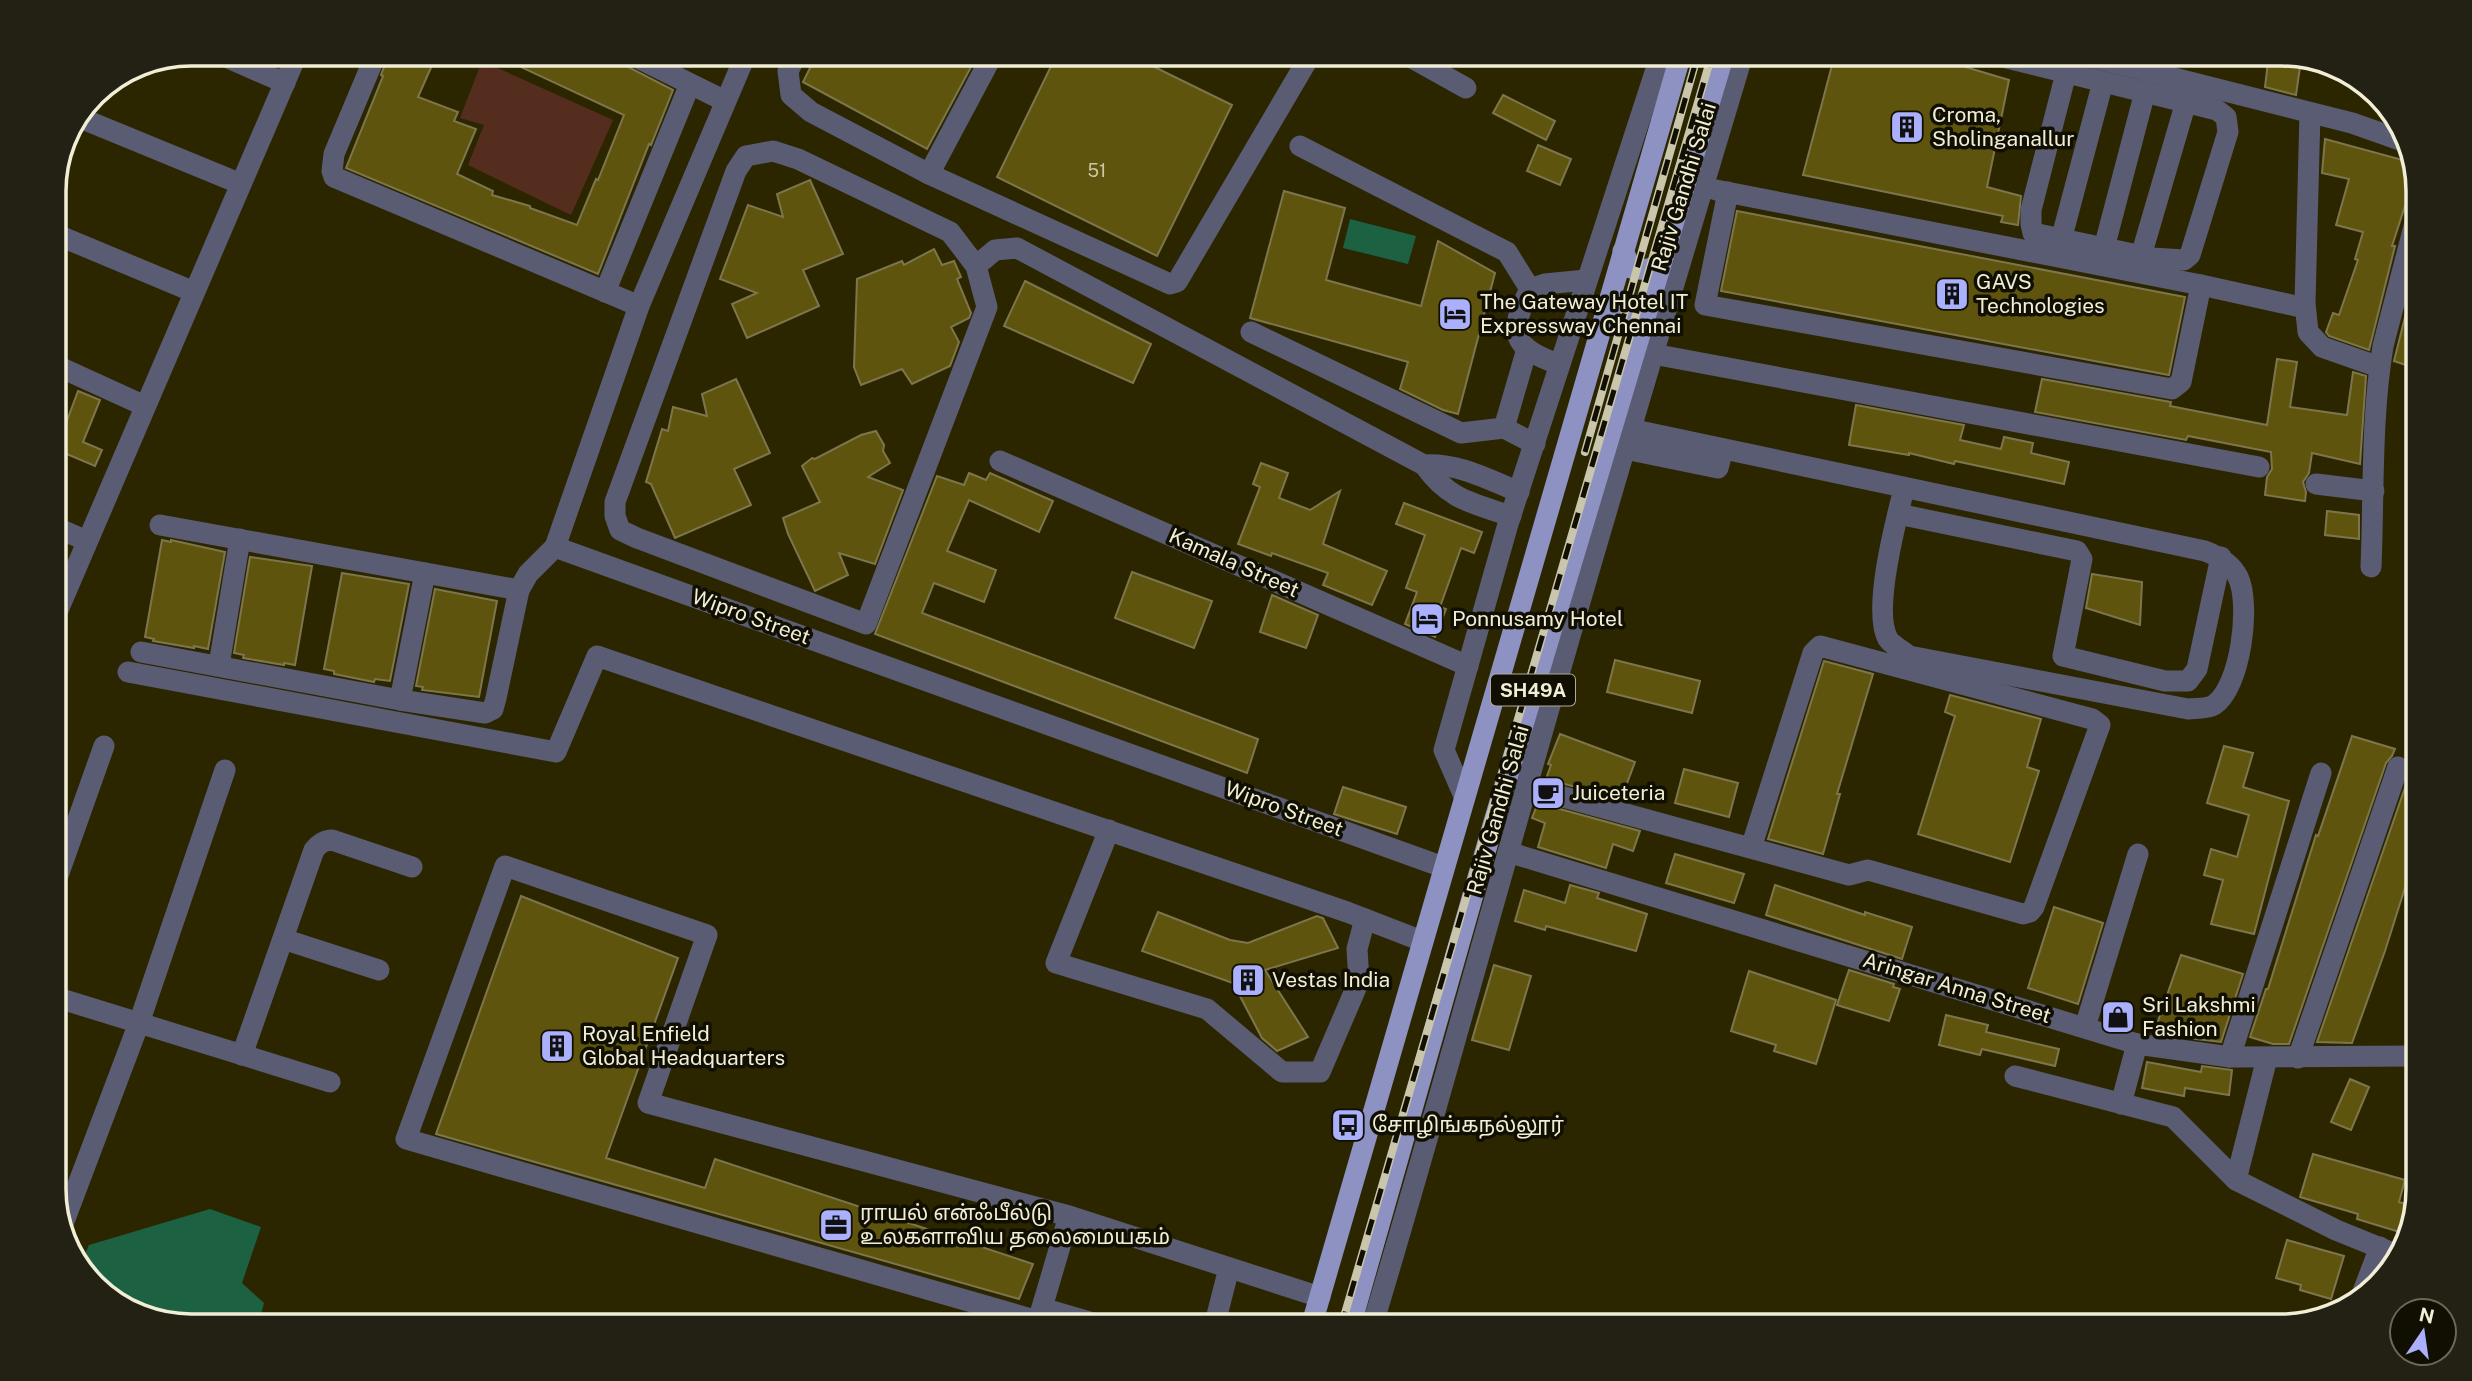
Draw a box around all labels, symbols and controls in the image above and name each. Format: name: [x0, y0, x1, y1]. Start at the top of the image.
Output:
street label: Rajiv Gandhi Salai: [1646, 100, 1721, 274]
place label: Croma, Sholinganallur: [1932, 102, 2074, 151]
building icon: Croma, Sholinganallur: [1888, 108, 1926, 146]
house number: 51: [1088, 160, 1106, 181]
place label: GAVS Technologies: [1976, 269, 2105, 318]
building icon: GAVS Technologies: [1933, 275, 1971, 313]
place label: The Gateway Hotel IT Expressway Chennai: [1480, 289, 1688, 338]
hotel icon: The Gateway Hotel IT Expressway Chennai: [1436, 295, 1474, 333]
street label: Kamala Street: [1165, 523, 1303, 602]
street label: Wipro Street: [689, 584, 814, 649]
hotel icon: Ponnusamy Hotel: [1408, 600, 1446, 638]
place label: Ponnusamy Hotel: [1452, 606, 1623, 631]
road number: SH49A: [1491, 674, 1575, 706]
street label: Rajiv Gandhi Salai: [1461, 722, 1534, 897]
cafe icon: Juiceteria: [1529, 774, 1567, 812]
street label: Wipro Street: [1222, 776, 1347, 841]
place label: Juiceteria: [1572, 780, 1665, 805]
street label: Aringar Anna Street: [1860, 947, 2054, 1028]
building icon: Vestas India: [1229, 961, 1267, 999]
place label: Vestas India: [1272, 967, 1390, 992]
place label: Sri Lakshmi Fashion: [2142, 992, 2256, 1041]
shop icon: Sri Lakshmi Fashion: [2099, 998, 2137, 1036]
place label: Royal Enfield Global Headquarters: [582, 1021, 785, 1070]
building icon: Royal Enfield Global Headquarters: [538, 1027, 576, 1065]
bus stop icon: சோழிங்கநல்லூர்: [1329, 1106, 1367, 1144]
place label: சோழிங்கநல்லூர்: [1372, 1112, 1564, 1139]
place label: ராயல் என்ஃபீல்டு உலகளாவிய தலைமையகம்: [860, 1200, 1170, 1251]
office icon: ராயல் என்ஃபீல்டு உலகளாவிய தலைமையகம்: [817, 1206, 855, 1244]
north arrow: [2388, 1297, 2458, 1367]
text: N: [2417, 1303, 2437, 1328]

